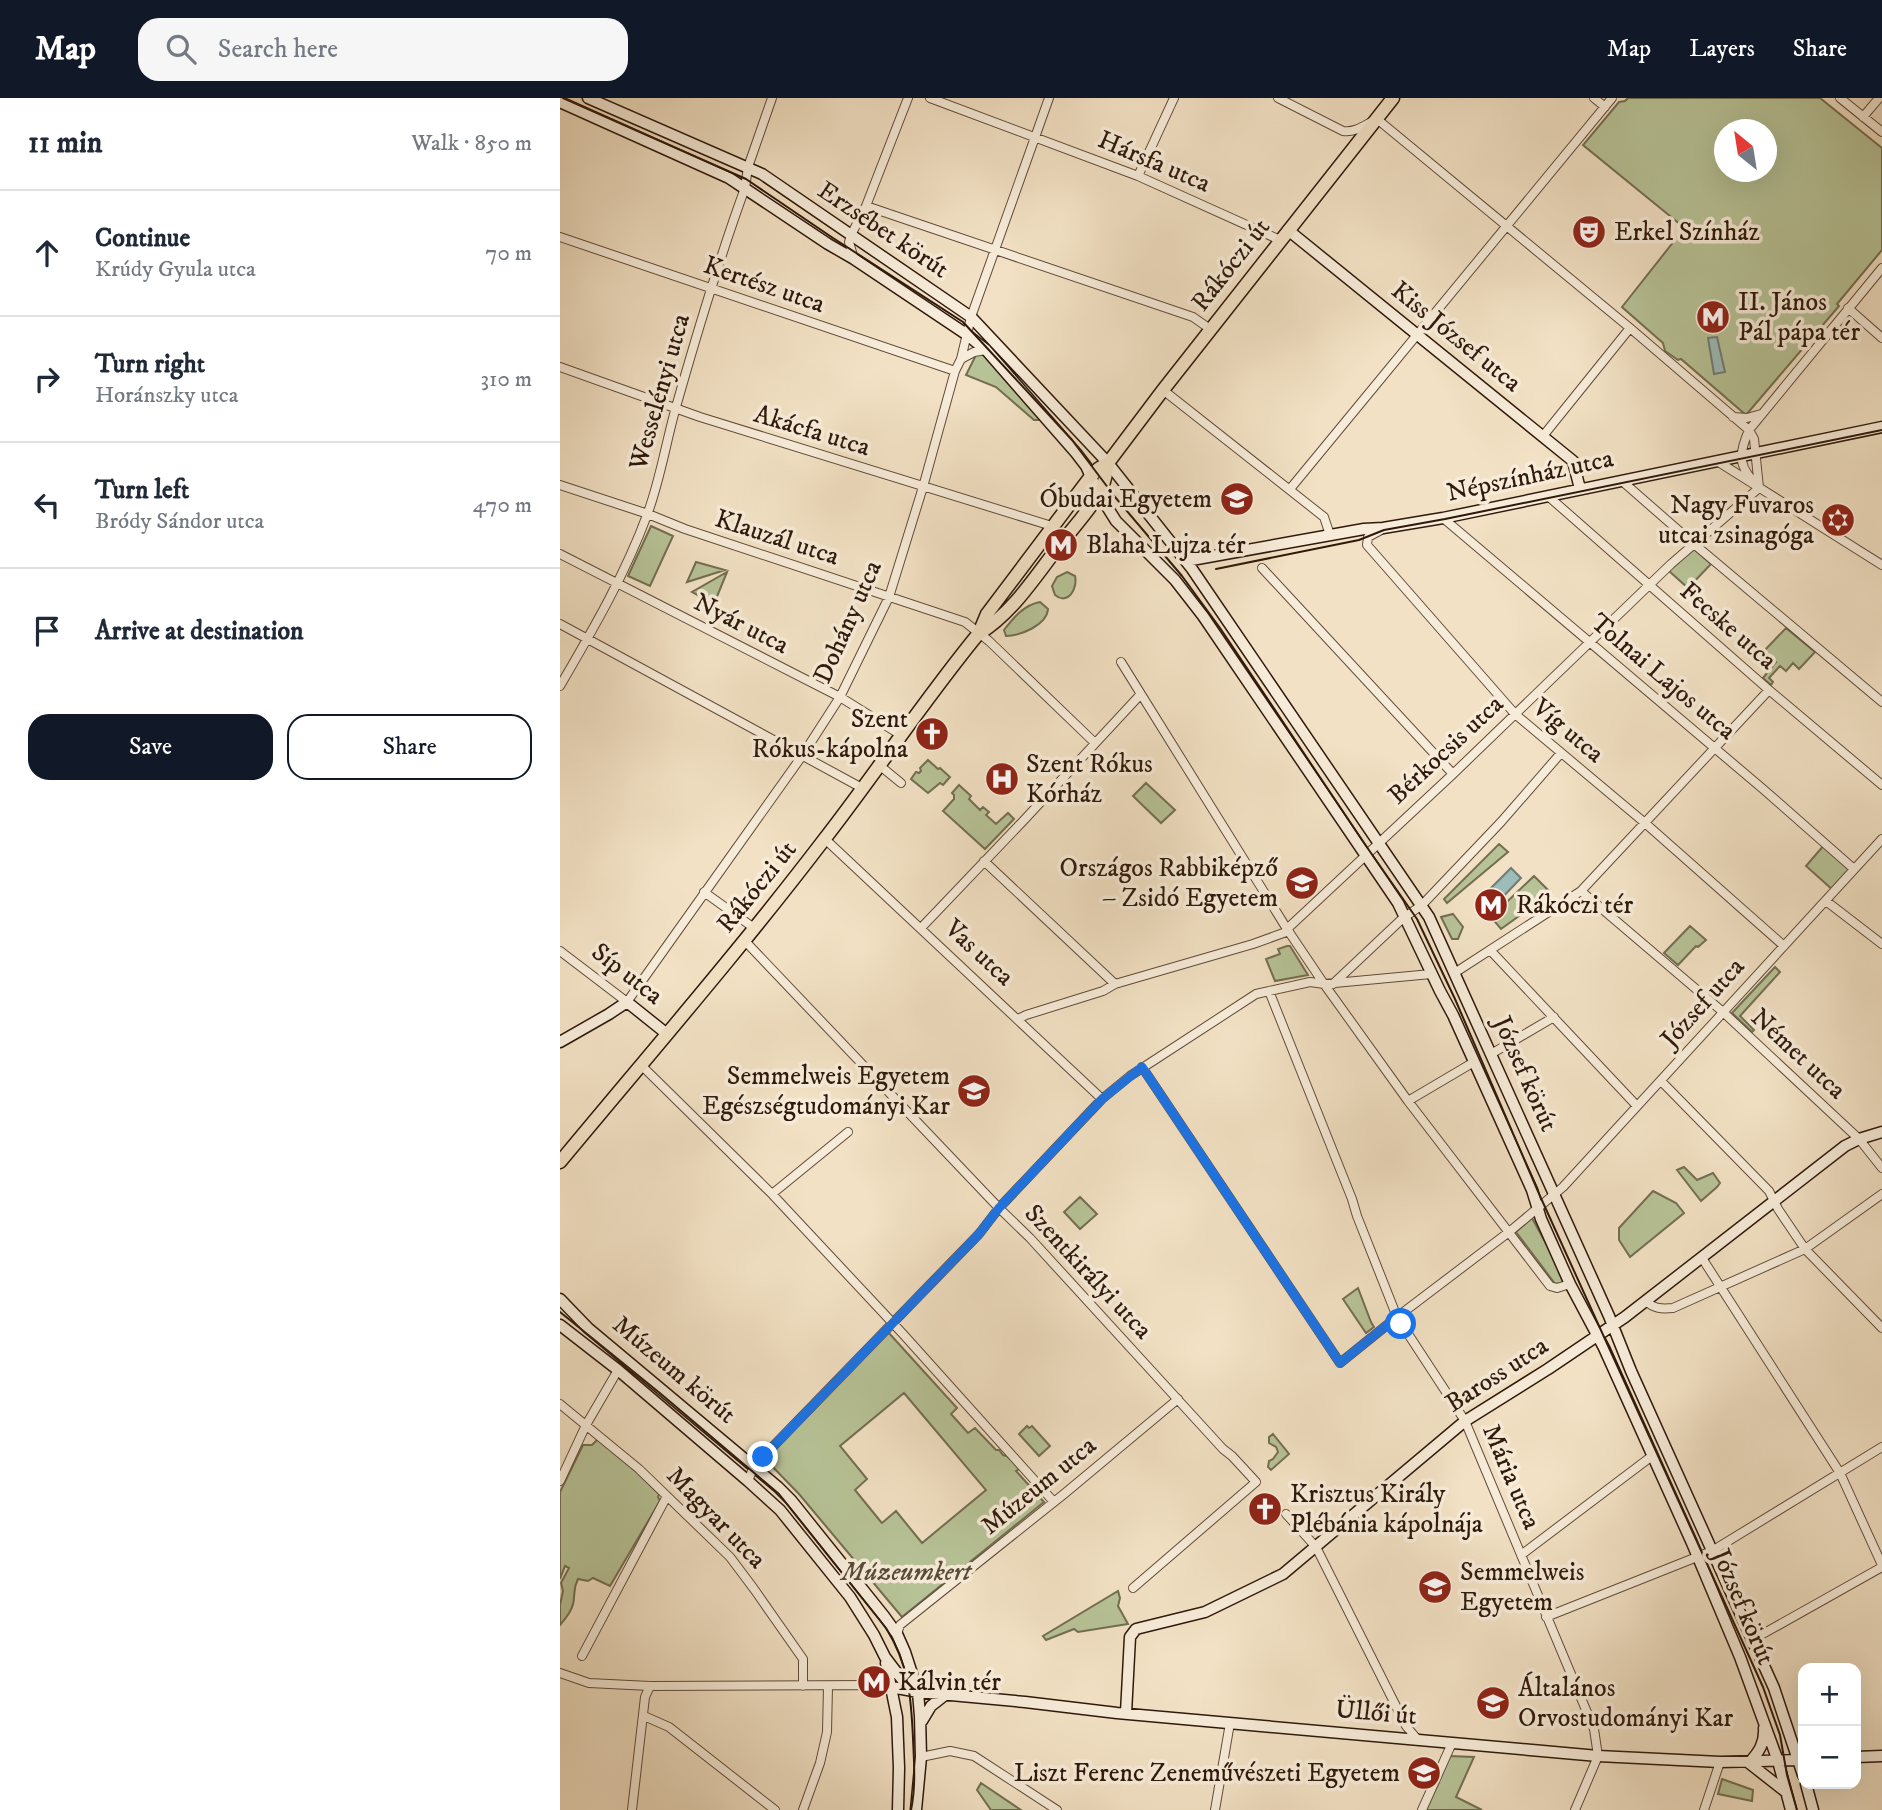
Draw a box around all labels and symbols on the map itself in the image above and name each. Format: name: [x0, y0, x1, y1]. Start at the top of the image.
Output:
north arrow: [1714, 119, 1777, 182]
street label: Hársfa utca: [1093, 124, 1215, 200]
street label: Erzsébet körút: [811, 174, 955, 286]
street label: Rákóczi út: [1184, 212, 1278, 318]
theatre icon: Erkel Színház: [1570, 213, 1608, 251]
place label: Erkel Színház: [1614, 216, 1760, 249]
street label: Kertész utca: [699, 249, 829, 321]
street label: Kiss József utca: [1384, 274, 1528, 400]
place label: II. János Pál pápa tér: [1738, 286, 1860, 349]
metro station icon: II. János Pál pápa tér: [1694, 298, 1732, 336]
street label: Wesselényi utca: [622, 310, 698, 475]
street label: Akácfa utca: [750, 398, 874, 464]
street label: Népszínház utca: [1444, 442, 1616, 510]
school or university icon: Óbudai Egyetem: [1218, 480, 1256, 518]
place label: Óbudai Egyetem: [1039, 482, 1212, 516]
place label: Nagy Fuvaros utcai zsinagóga: [1658, 489, 1814, 552]
synagogue icon: Nagy Fuvaros utcai zsinagóga: [1819, 501, 1857, 539]
street label: Klauzál utca: [711, 502, 843, 574]
metro station icon: Blaha Lujza tér: [1042, 526, 1080, 564]
place label: Blaha Lujza tér: [1086, 529, 1246, 562]
street label: Dohány utca: [806, 555, 890, 689]
street label: Fecske utca: [1673, 575, 1783, 677]
street label: Nyár utca: [688, 586, 794, 662]
street label: Tolnai Lajos utca: [1583, 606, 1743, 748]
street label: Bérkocsis utca: [1381, 688, 1511, 812]
street label: Víg utca: [1525, 691, 1611, 771]
place label: Szent Rókus-kápolna: [752, 703, 908, 766]
church icon: Szent Rókus-kápolna: [913, 715, 951, 753]
place label: Szent Rókus Kórház: [1026, 748, 1153, 811]
hospital icon: Szent Rókus Kórház: [983, 760, 1021, 798]
street label: Rákóczi út: [710, 834, 804, 940]
place label: Országos Rabbiképző – Zsidó Egyetem: [1060, 852, 1278, 915]
school or university icon: Országos Rabbiképző – Zsidó Egyetem: [1283, 864, 1321, 902]
metro station icon: Rákóczi tér: [1472, 886, 1510, 924]
place label: Rákóczi tér: [1516, 889, 1633, 922]
street label: Vas utca: [937, 912, 1021, 993]
street label: Síp utca: [584, 936, 670, 1012]
street label: József utca: [1653, 951, 1752, 1056]
street label: Német utca: [1743, 1001, 1853, 1107]
street label: József körút: [1484, 1009, 1565, 1137]
place label: Semmelweis Egyetem Egészségtudományi Kar: [702, 1060, 950, 1123]
school or university icon: Semmelweis Egyetem Egészségtudományi Kar: [955, 1072, 993, 1110]
street label: Szentkirályi utca: [1017, 1198, 1159, 1346]
route start: [1385, 1308, 1416, 1339]
street label: Múzeum körút: [605, 1309, 743, 1431]
street label: Baross utca: [1439, 1330, 1555, 1420]
street label: Mária utca: [1474, 1419, 1548, 1535]
street label: Múzeum utca: [975, 1430, 1103, 1542]
route end: [747, 1441, 778, 1472]
street label: Magyar utca: [659, 1460, 773, 1576]
place label: Krisztus Király Plébánia kápolnája: [1290, 1478, 1483, 1541]
church icon: Krisztus Király Plébánia kápolnája: [1246, 1490, 1284, 1528]
street label: József körút: [1703, 1542, 1782, 1670]
park label: Múzeumkert: [839, 1556, 973, 1589]
place label: Semmelweis Egyetem: [1460, 1556, 1585, 1619]
school or university icon: Semmelweis Egyetem: [1416, 1568, 1454, 1606]
metro station icon: Kálvin tér: [855, 1663, 893, 1701]
place label: Kálvin tér: [898, 1666, 1001, 1699]
place label: Általános Orvostudományi Kar: [1518, 1671, 1734, 1735]
school or university icon: Általános Orvostudományi Kar: [1474, 1684, 1512, 1722]
street label: Üllői út: [1334, 1693, 1418, 1733]
school or university icon: Liszt Ferenc Zeneművészeti Egyetem: [1405, 1754, 1443, 1792]
place label: Liszt Ferenc Zeneművészeti Egyetem: [1014, 1757, 1400, 1790]

